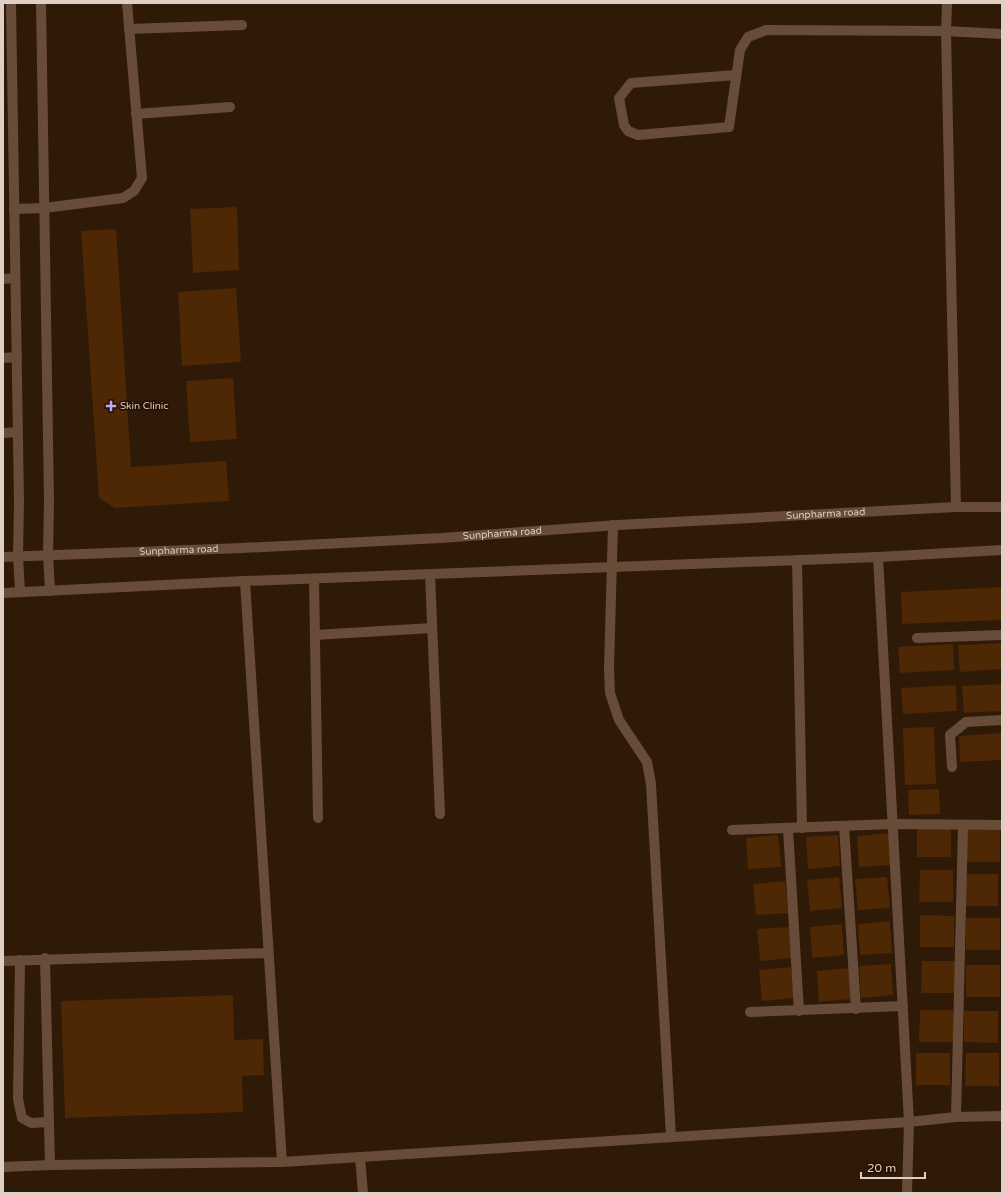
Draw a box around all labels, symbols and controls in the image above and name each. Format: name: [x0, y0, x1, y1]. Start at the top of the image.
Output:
marker: Skin Clinic: [105, 400, 117, 412]
place label: Skin Clinic: [120, 400, 169, 412]
street label: Sunpharma road: [786, 506, 866, 522]
street label: Sunpharma road: [462, 525, 542, 542]
street label: Sunpharma road: [139, 543, 219, 558]
scale bar: [861, 1154, 925, 1180]
text: 20 m: [867, 1161, 896, 1175]

